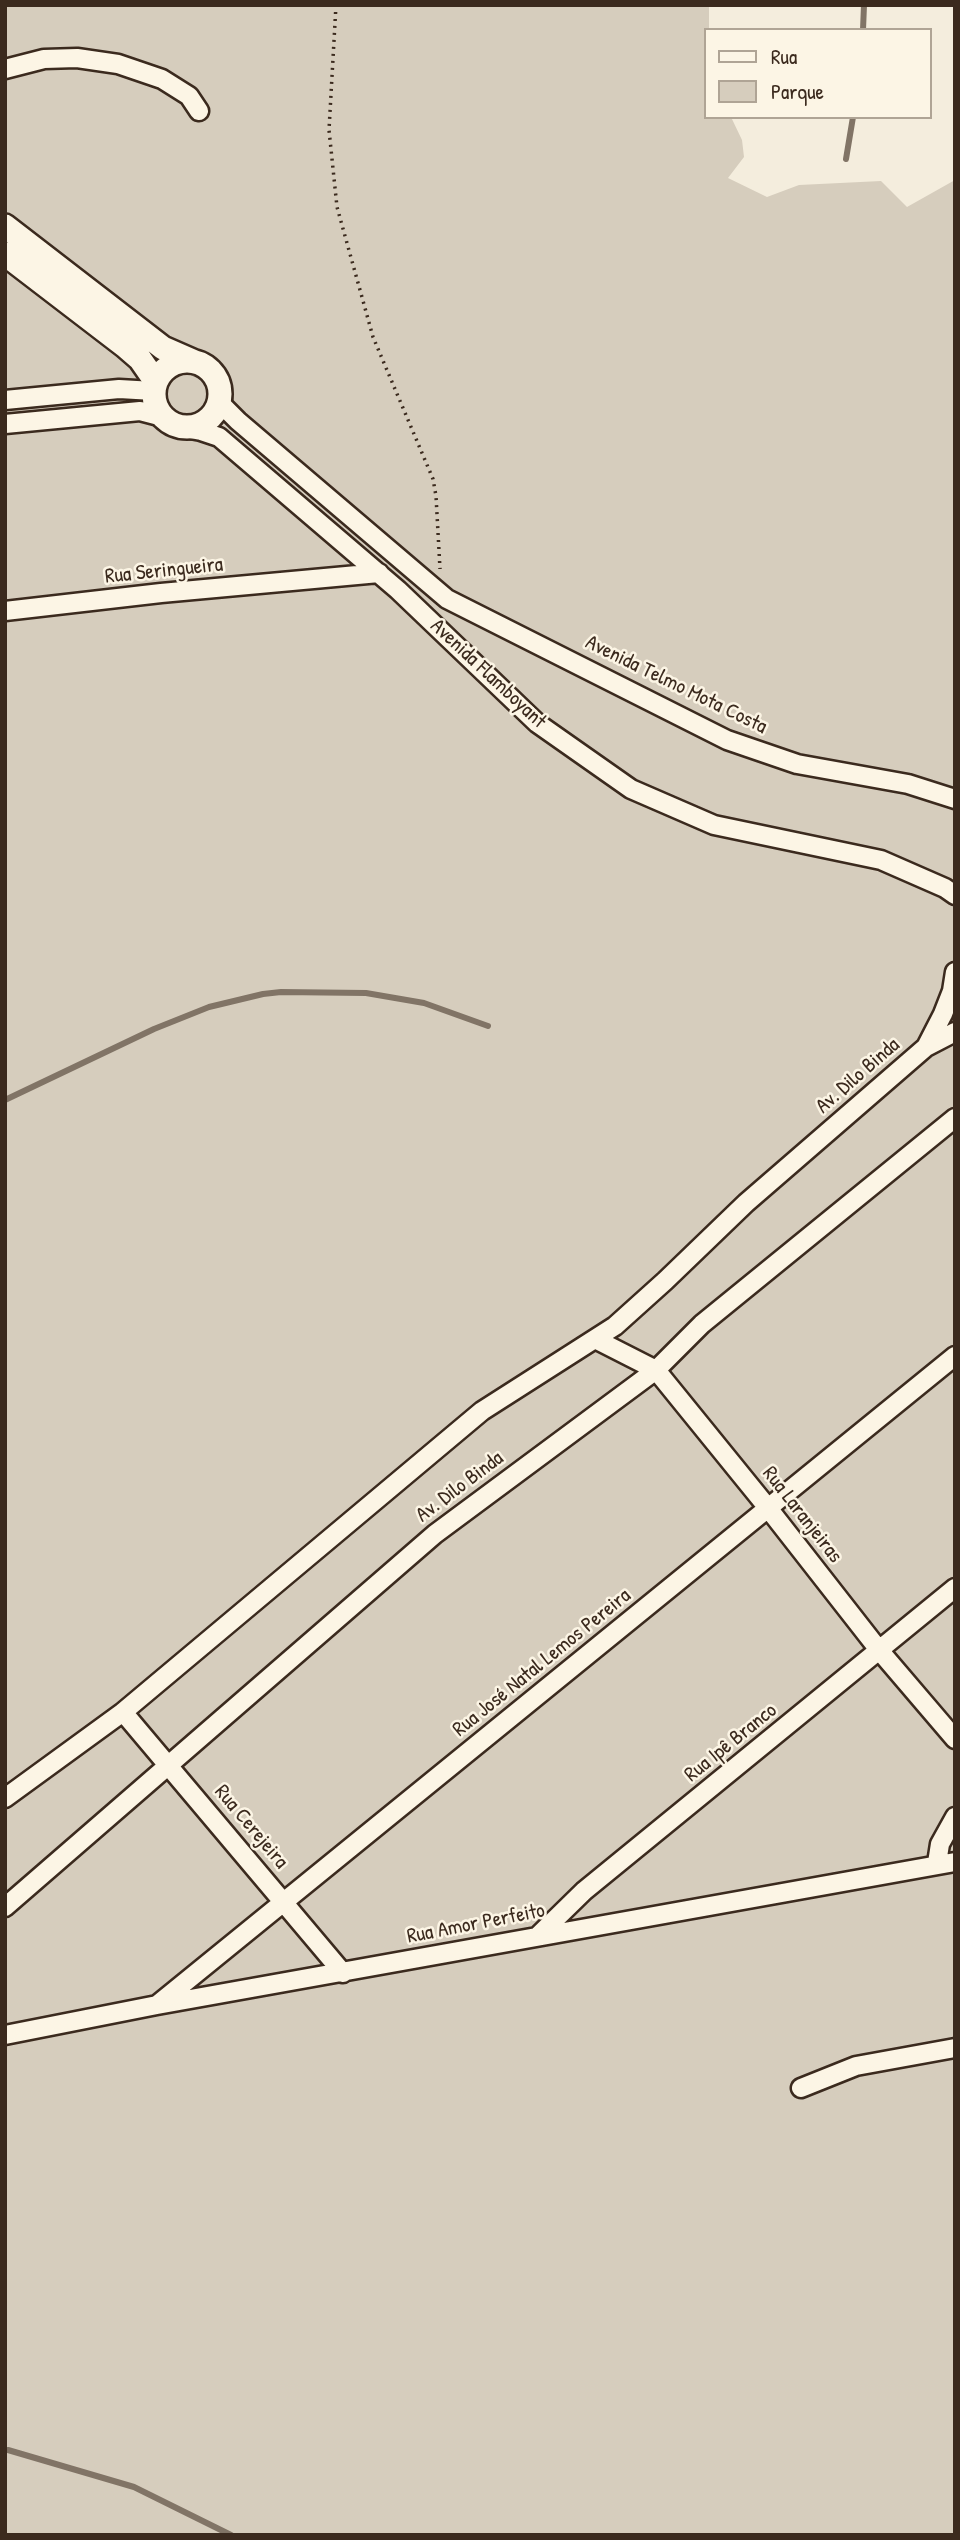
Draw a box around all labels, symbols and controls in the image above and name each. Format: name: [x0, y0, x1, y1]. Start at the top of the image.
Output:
legend: [704, 28, 932, 119]
text: Rua: [771, 42, 797, 71]
text: Parque: [771, 77, 824, 106]
street label: Rua Seringueira: [104, 552, 224, 590]
street label: Avenida Flamboyant: [425, 614, 551, 734]
street label: Avenida Telmo Mota Costa: [581, 630, 771, 740]
street label: Av. Dilo Binda: [811, 1033, 905, 1119]
street label: Av. Dilo Binda: [411, 1446, 509, 1528]
street label: Rua Laranjeiras: [757, 1462, 847, 1568]
street label: Rua José Natal Lemos Pereira: [448, 1584, 636, 1742]
street label: Rua Ipê Branco: [680, 1698, 782, 1788]
street label: Rua Cerejeira: [209, 1780, 293, 1874]
street label: Rua Amor Perfeito: [405, 1898, 547, 1950]

